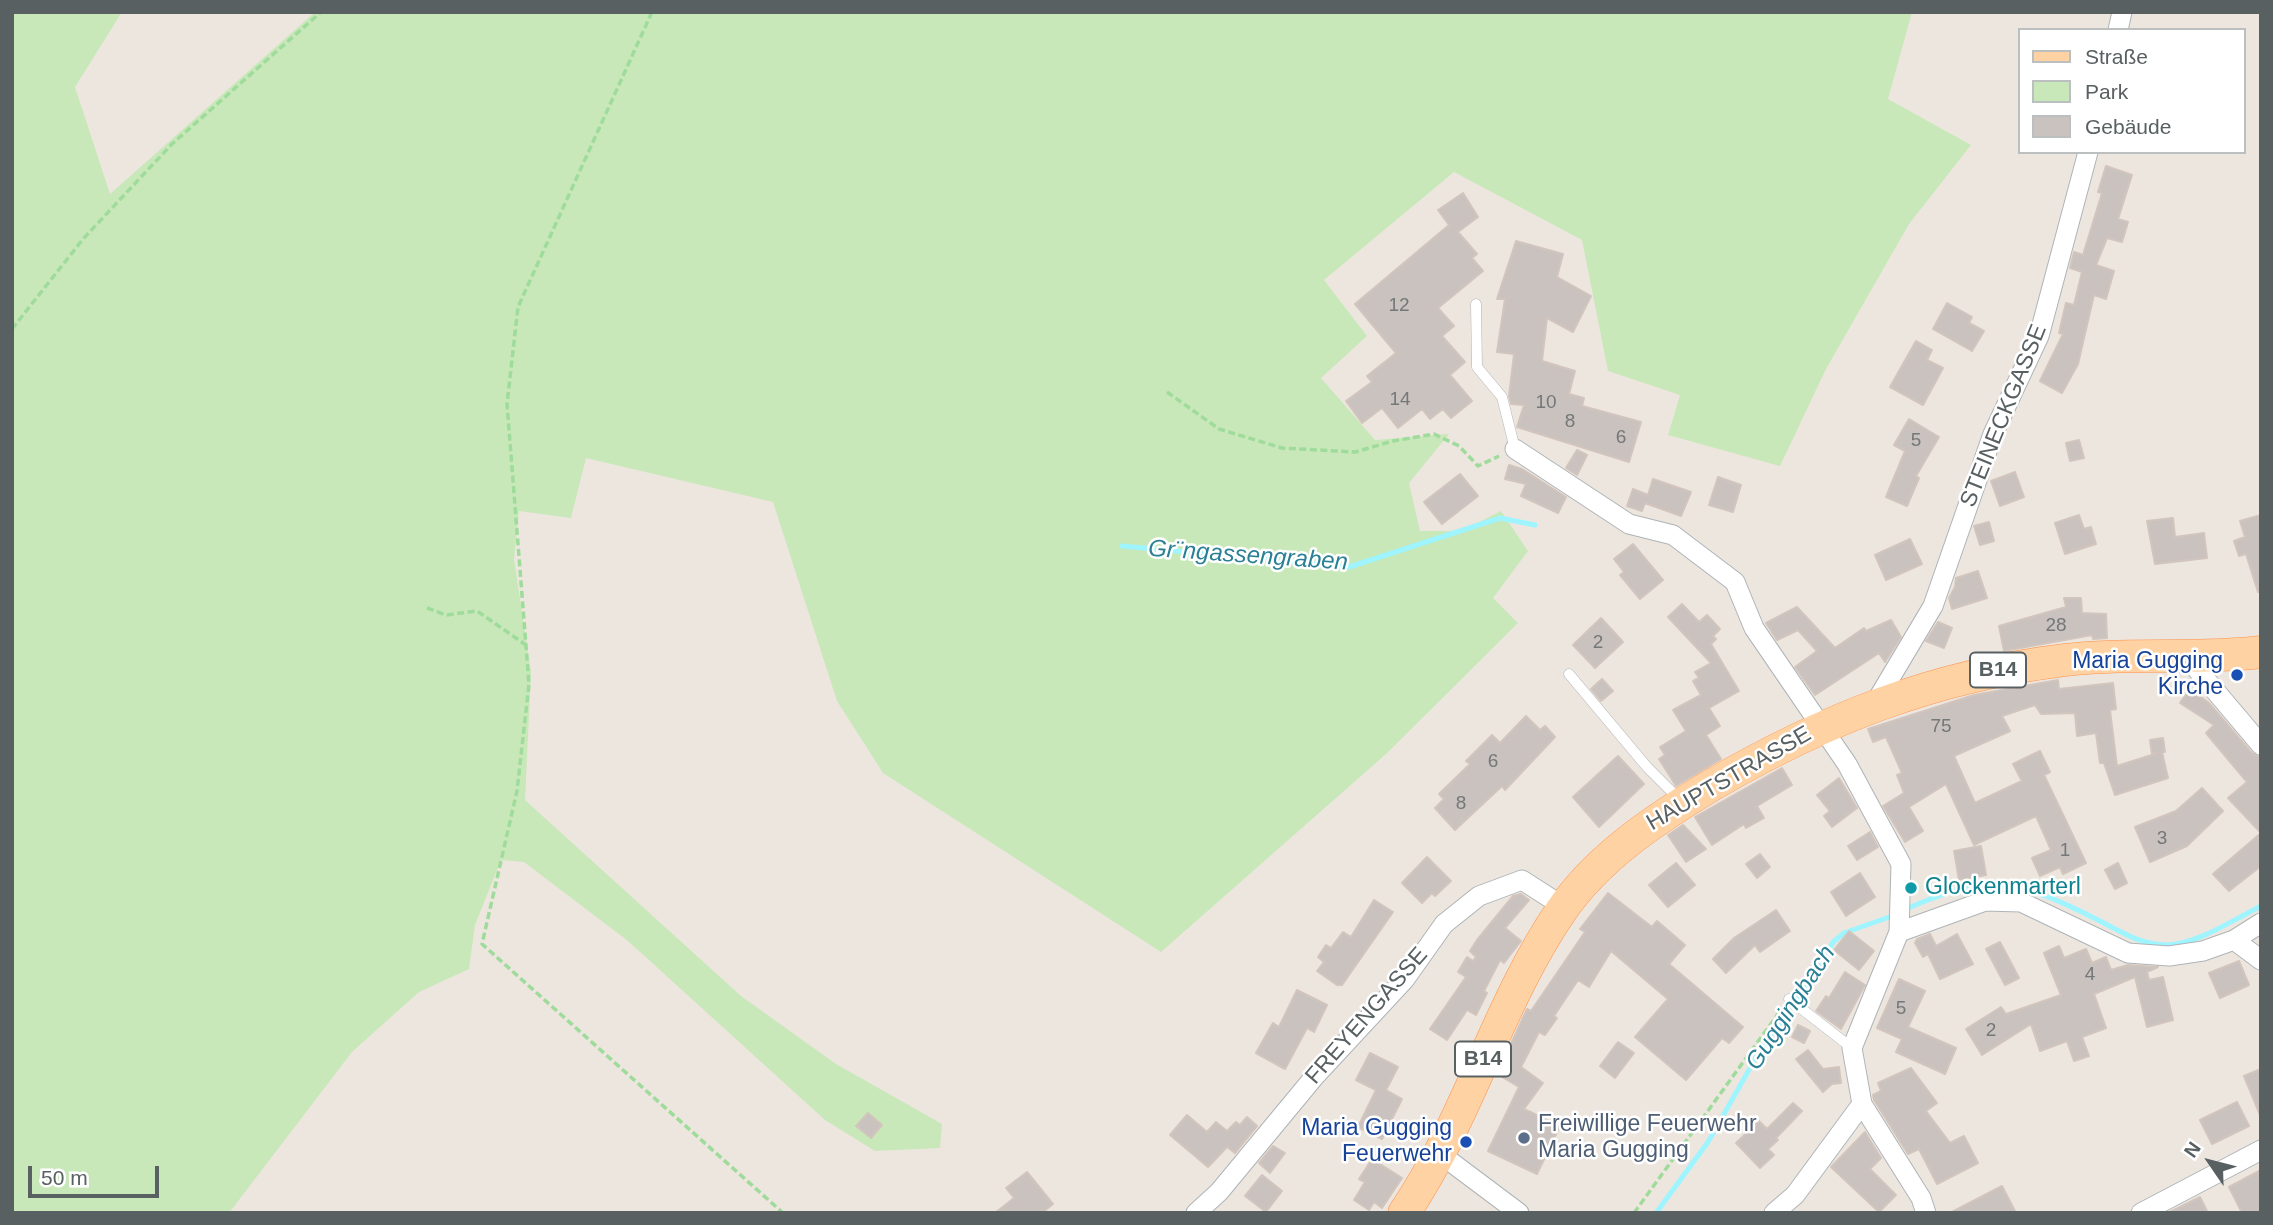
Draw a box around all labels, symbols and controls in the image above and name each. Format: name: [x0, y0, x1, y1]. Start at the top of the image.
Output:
legend: [2018, 28, 2245, 154]
text: Straße: [2085, 45, 2148, 68]
text: Park: [2085, 80, 2128, 103]
text: Gebäude: [2085, 115, 2171, 138]
house number: 12: [1388, 295, 1410, 317]
street label: STEINECKGASSE: [1955, 321, 2053, 511]
house number: 14: [1389, 389, 1411, 411]
house number: 10: [1535, 392, 1557, 414]
house number: 8: [1565, 411, 1575, 433]
house number: 6: [1616, 427, 1626, 449]
house number: 5: [1911, 430, 1921, 452]
water label: Gr¨ngassengraben: [1147, 535, 1349, 577]
house number: 28: [2045, 615, 2067, 637]
house number: 2: [1593, 632, 1603, 654]
place label: Maria Gugging Kirche: [2072, 648, 2223, 702]
road number: B14: [1970, 652, 2026, 688]
marker: Maria Gugging Kirche: [2229, 667, 2245, 683]
house number: 75: [1930, 716, 1952, 738]
street label: HAUPTSTRASSE: [1642, 721, 1816, 837]
house number: 6: [1488, 751, 1498, 773]
house number: 8: [1456, 793, 1466, 815]
house number: 3: [2157, 828, 2167, 850]
house number: 1: [2060, 840, 2070, 862]
place label: Glockenmarterl: [1925, 874, 2081, 902]
marker: Glockenmarterl: [1903, 880, 1919, 896]
water label: Guggingbach: [1740, 940, 1842, 1076]
street label: FREYENGASSE: [1300, 942, 1434, 1090]
house number: 4: [2085, 964, 2095, 986]
house number: 5: [1896, 998, 1906, 1020]
house number: 2: [1986, 1020, 1996, 1042]
road number: B14: [1455, 1042, 1511, 1076]
place label: Freiwillige Feuerwehr Maria Gugging: [1538, 1111, 1757, 1165]
place label: Maria Gugging Feuerwehr: [1301, 1115, 1452, 1169]
north arrow: [2175, 1127, 2245, 1197]
marker: Freiwillige Feuerwehr Maria Gugging: [1516, 1130, 1532, 1146]
marker: Maria Gugging Feuerwehr: [1458, 1134, 1474, 1150]
text: N: [2180, 1138, 2205, 1161]
scale bar: [32, 1152, 163, 1196]
text: 50 m: [41, 1166, 88, 1189]

